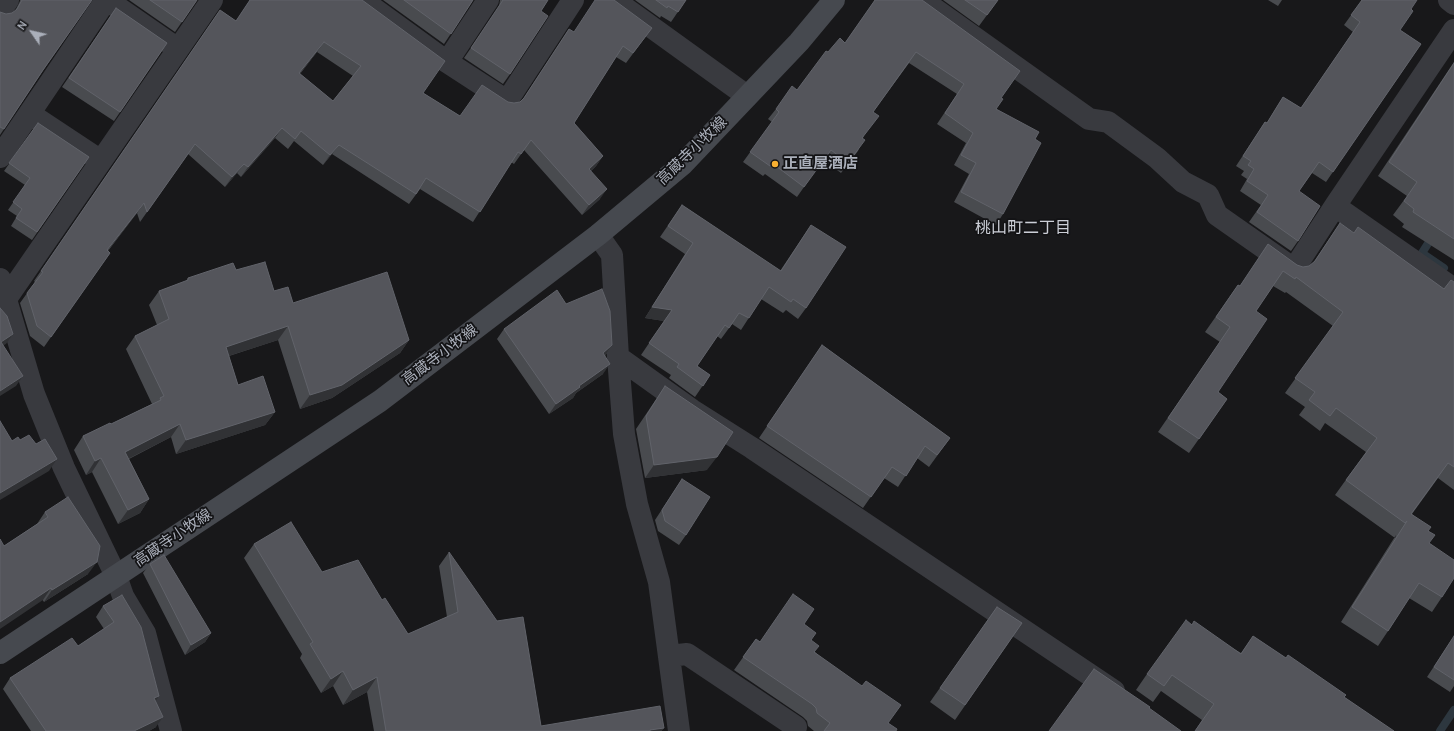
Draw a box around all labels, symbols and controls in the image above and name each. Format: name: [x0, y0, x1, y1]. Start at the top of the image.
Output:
north arrow: [12, 12, 52, 52]
text: N: [14, 18, 30, 32]
street label: 高蔵寺小牧線: [653, 113, 731, 189]
place label: 正直屋酒店: [783, 155, 858, 173]
marker: 正直屋酒店: [770, 159, 780, 169]
district label: 桃山町二丁目: [975, 218, 1071, 238]
street label: 高蔵寺小牧線: [399, 321, 481, 389]
street label: 高蔵寺小牧線: [131, 505, 215, 571]

